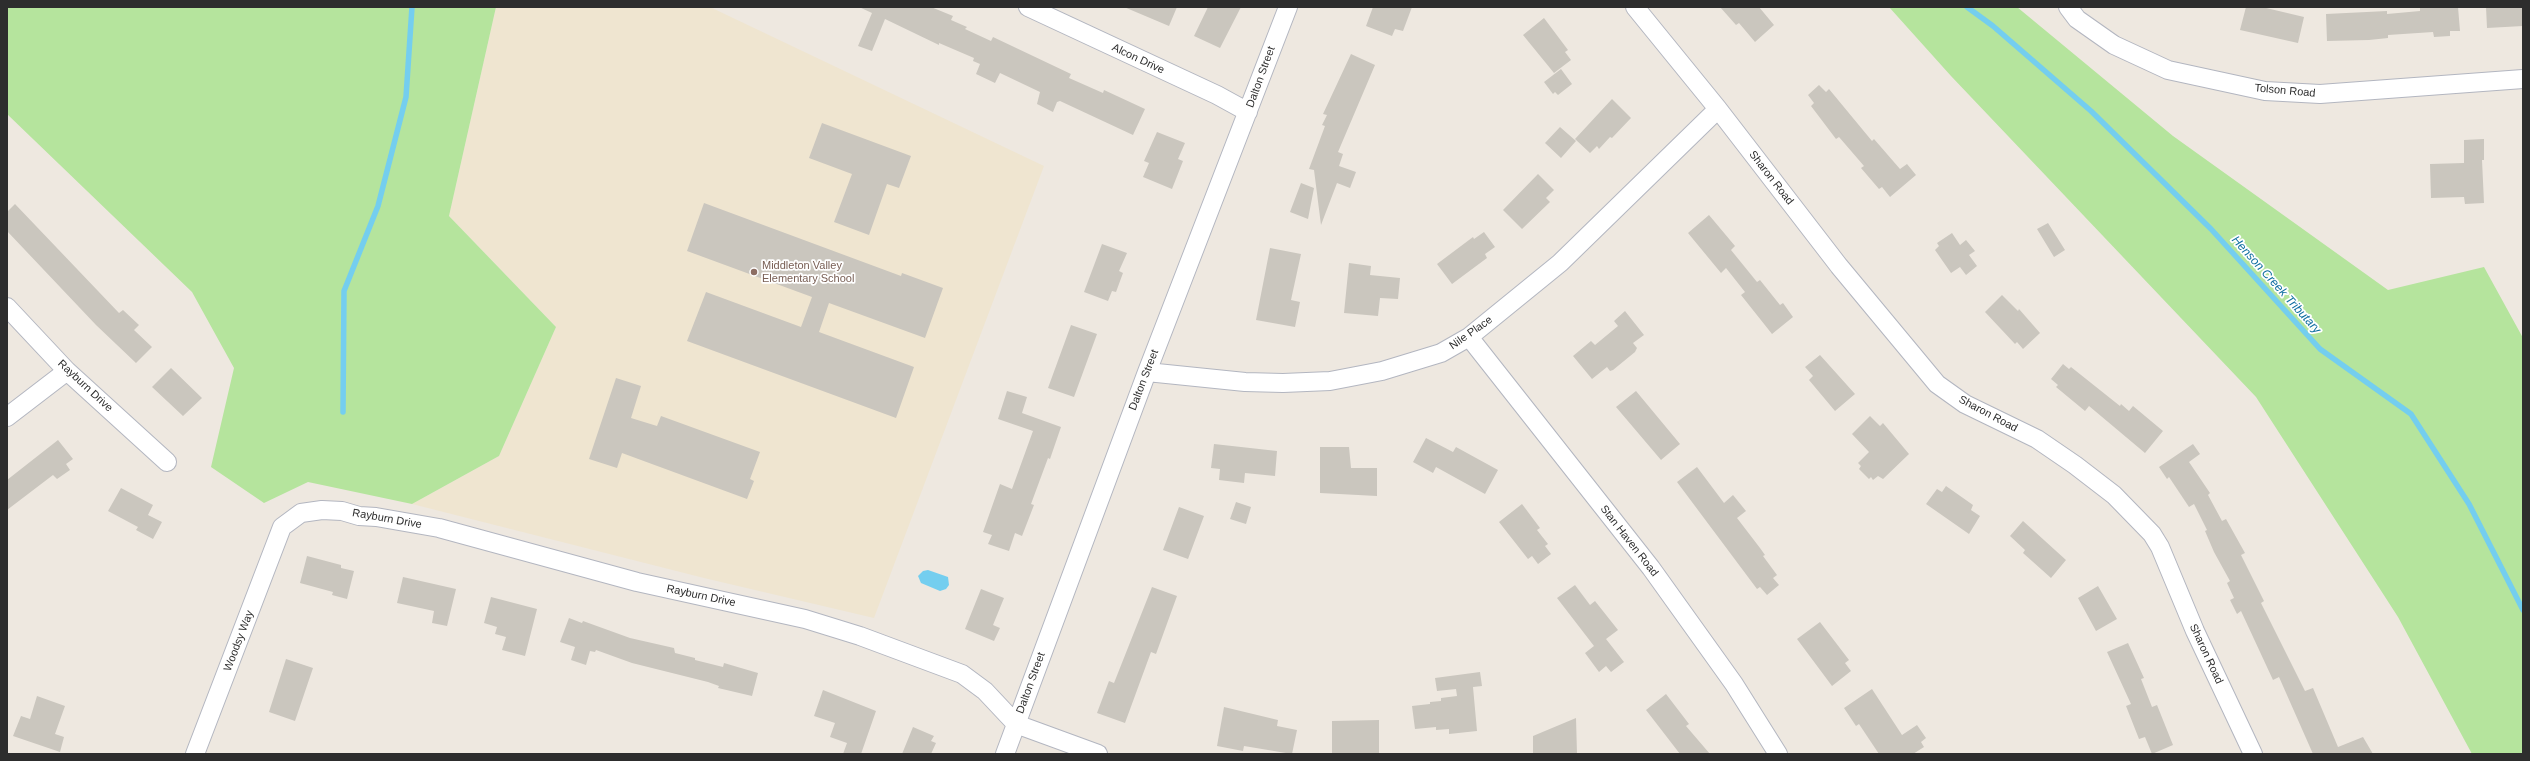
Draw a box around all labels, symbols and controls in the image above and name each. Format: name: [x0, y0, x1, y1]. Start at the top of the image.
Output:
street label: Alcon Drive: [1110, 41, 1166, 77]
street label: Dalton Street: [1244, 45, 1278, 109]
street label: Tolson Road: [2254, 82, 2316, 100]
street label: Sharon Road: [1746, 148, 1796, 208]
water label: Henson Creek Tributary: [2228, 233, 2324, 337]
place label: Middleton Valley Elementary School: [762, 259, 854, 285]
marker: Middleton Valley Elementary School: [749, 267, 759, 277]
street label: Nile Place: [1447, 313, 1495, 353]
street label: Dalton Street: [1126, 348, 1162, 412]
street label: Rayburn Drive: [55, 357, 115, 415]
street label: Sharon Road: [1956, 393, 2020, 435]
street label: Stan Haven Road: [1597, 503, 1661, 579]
street label: Rayburn Drive: [351, 506, 423, 532]
street label: Rayburn Drive: [665, 582, 737, 610]
street label: Woodsy Way: [221, 609, 257, 673]
street label: Sharon Road: [2186, 622, 2226, 686]
street label: Dalton Street: [1014, 651, 1048, 715]

